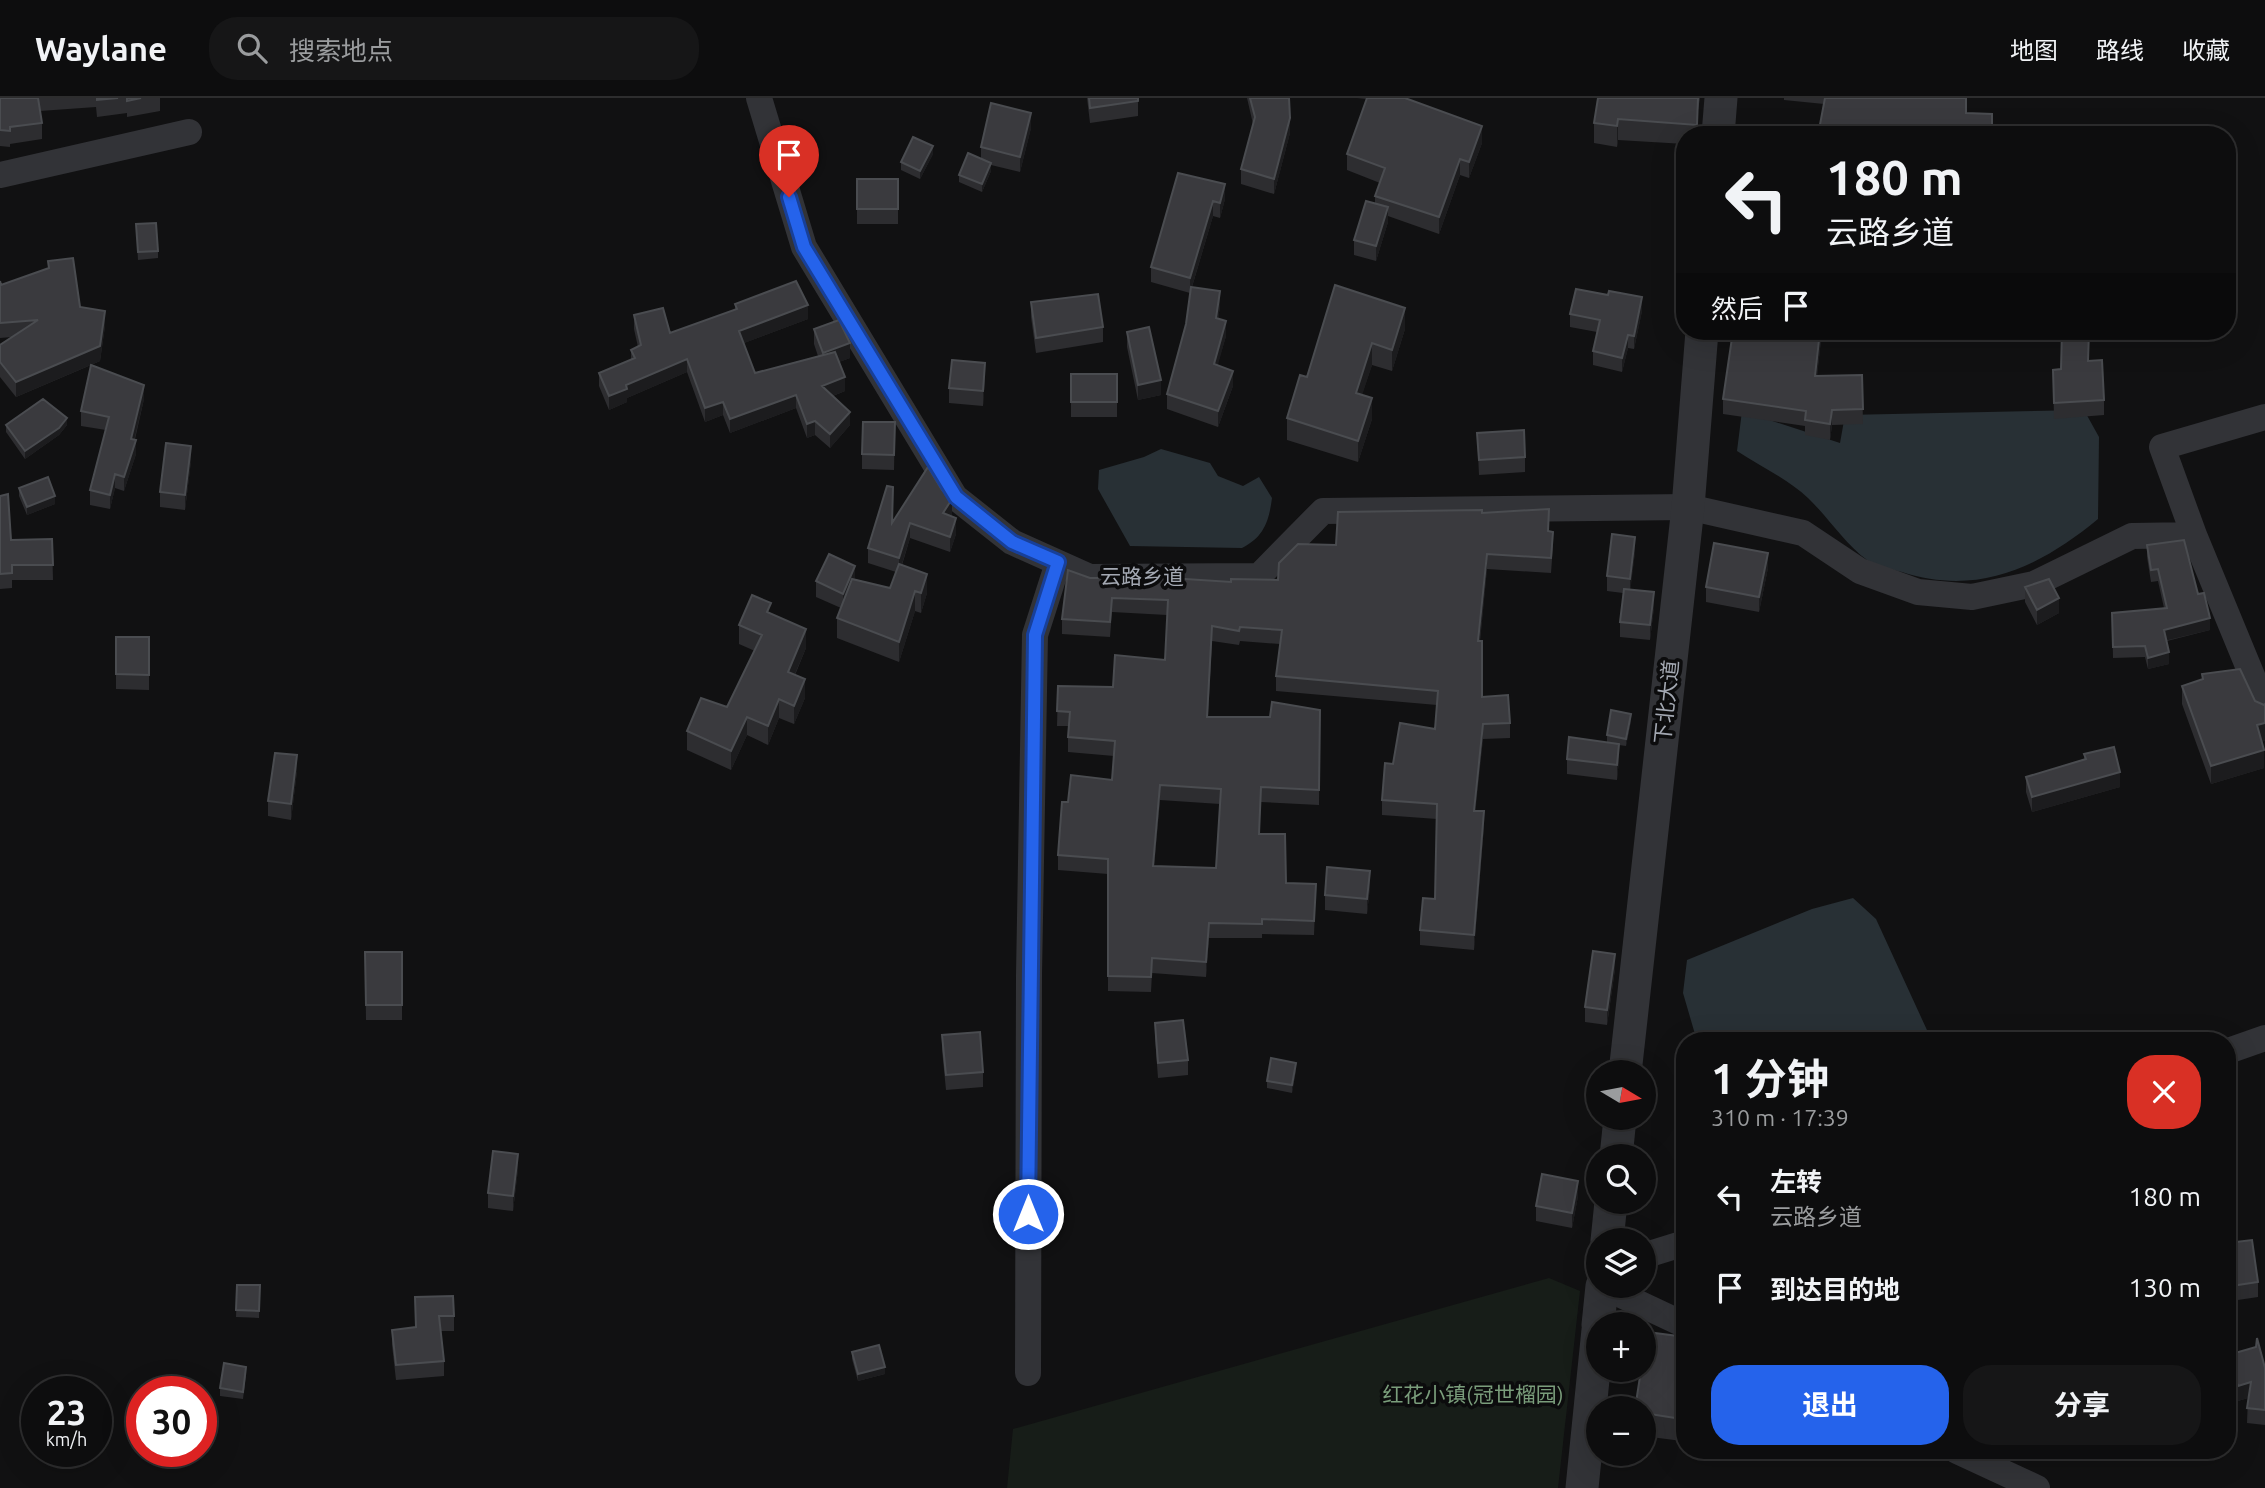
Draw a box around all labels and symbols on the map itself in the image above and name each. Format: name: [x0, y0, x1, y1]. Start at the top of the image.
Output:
pin: [759, 125, 819, 197]
street label: 云路乡道: [1100, 564, 1184, 588]
street label: 下北大道: [1650, 659, 1682, 745]
north arrow: [1586, 1060, 1656, 1130]
position arrow: [991, 1177, 1065, 1251]
speed limit sign: 30: [126, 1376, 217, 1467]
park label: 红花小镇(冠世榴园): [1382, 1382, 1564, 1406]

